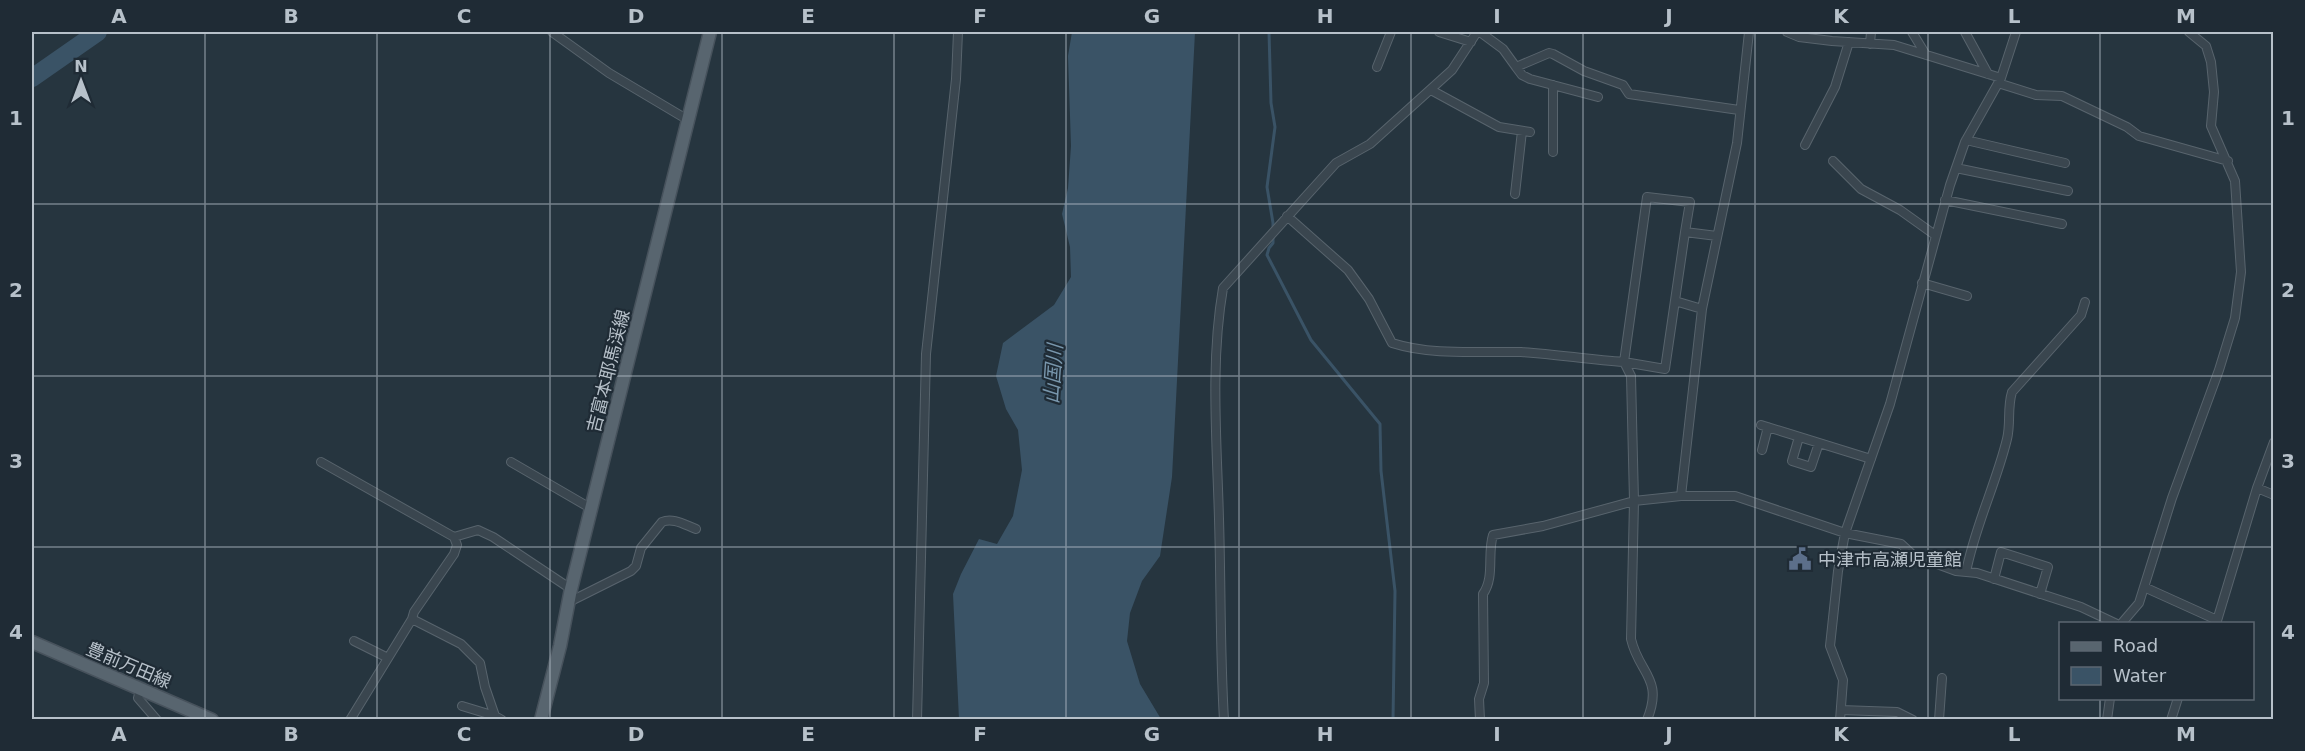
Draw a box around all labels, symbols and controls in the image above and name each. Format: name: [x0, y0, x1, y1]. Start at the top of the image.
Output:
text: A: [111, 4, 127, 28]
text: B: [283, 4, 299, 28]
text: C: [457, 4, 471, 28]
text: D: [628, 4, 644, 28]
text: E: [801, 4, 815, 28]
text: F: [973, 4, 987, 28]
text: G: [1144, 4, 1160, 28]
text: H: [1317, 4, 1333, 28]
text: I: [1493, 4, 1501, 28]
text: J: [1663, 4, 1673, 28]
text: K: [1833, 4, 1850, 28]
text: L: [2008, 4, 2021, 28]
text: M: [2176, 4, 2196, 28]
north arrow: [51, 51, 111, 111]
text: N: [74, 57, 88, 76]
text: 1: [9, 106, 23, 130]
text: 1: [2281, 106, 2295, 130]
text: 2: [9, 278, 23, 302]
text: 2: [2281, 278, 2295, 302]
street label: 吉富本耶馬渓線: [583, 307, 633, 435]
water label: 山国川: [1039, 341, 1067, 405]
text: 3: [9, 449, 23, 473]
text: 3: [2281, 449, 2295, 473]
public building icon: 中津市高瀬児童館: [1787, 546, 1813, 572]
place label: 中津市高瀬児童館: [1818, 549, 1962, 570]
text: 4: [9, 620, 23, 644]
text: 4: [2281, 620, 2295, 644]
legend: [2059, 622, 2254, 700]
text: Road: [2113, 635, 2158, 656]
street label: 豊前万田線: [83, 638, 175, 692]
text: Water: [2113, 665, 2167, 686]
text: A: [111, 722, 127, 746]
text: B: [283, 722, 299, 746]
text: C: [457, 722, 471, 746]
text: D: [628, 722, 644, 746]
text: E: [801, 722, 815, 746]
text: F: [973, 722, 987, 746]
text: G: [1144, 722, 1160, 746]
text: H: [1317, 722, 1333, 746]
text: I: [1493, 722, 1501, 746]
text: J: [1663, 722, 1673, 746]
text: K: [1833, 722, 1850, 746]
text: L: [2008, 722, 2021, 746]
text: M: [2176, 722, 2196, 746]

